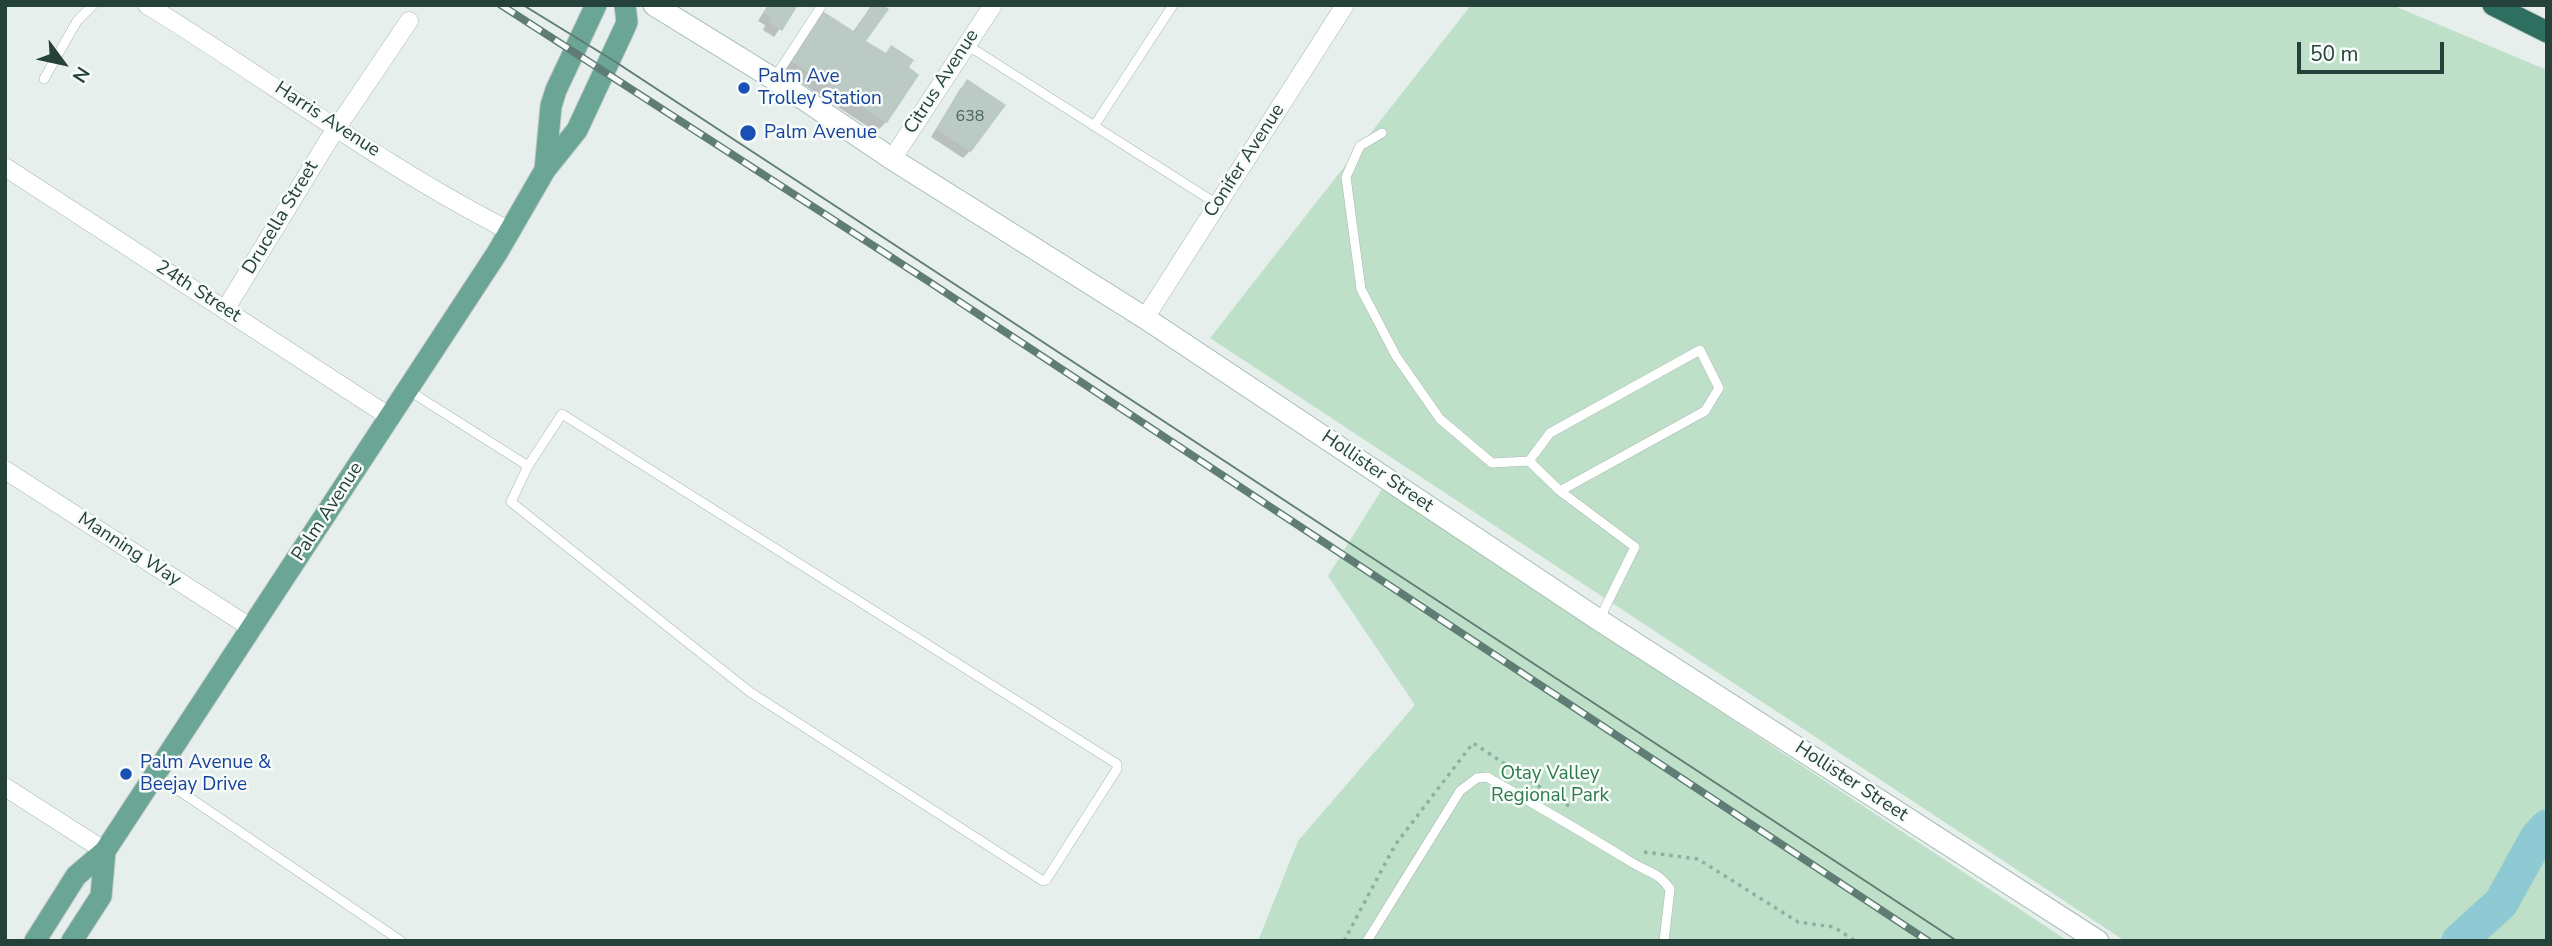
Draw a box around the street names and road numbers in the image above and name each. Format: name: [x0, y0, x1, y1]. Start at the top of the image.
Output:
street label: Citrus Avenue: [900, 25, 984, 139]
street label: Harris Avenue: [270, 77, 384, 163]
street label: Conifer Avenue: [1200, 100, 1290, 222]
street label: Drucella Street: [238, 157, 324, 279]
street label: 24th Street: [151, 256, 245, 328]
street label: Hollister Street: [1317, 426, 1437, 518]
street label: Palm Avenue: [288, 458, 368, 566]
street label: Manning Way: [73, 508, 185, 592]
street label: Hollister Street: [1790, 737, 1912, 827]

